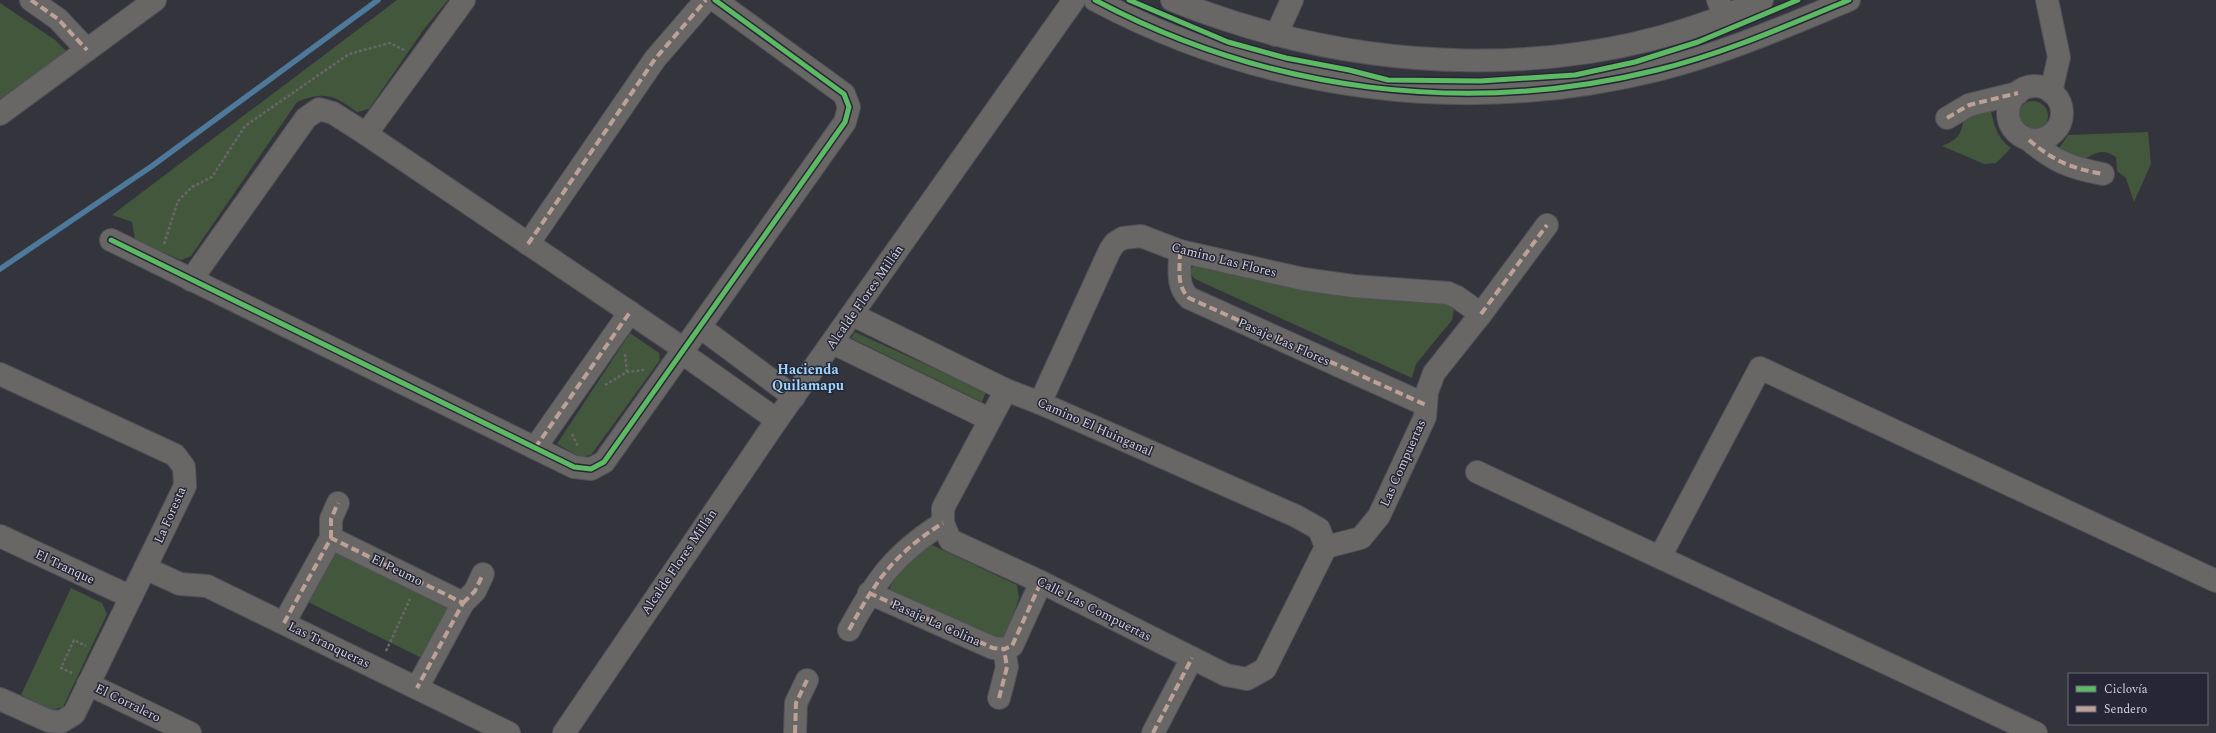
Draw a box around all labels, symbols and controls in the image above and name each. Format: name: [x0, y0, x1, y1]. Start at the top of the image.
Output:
street label: Camino Las Flores: [1169, 237, 1279, 283]
street label: Alcalde Flores Millán: [821, 240, 909, 353]
street label: Pasaje Las Flores: [1235, 313, 1333, 371]
district label: Hacienda Quilamapu: [772, 359, 845, 396]
street label: Camino El Huinganal: [1034, 393, 1156, 462]
street label: Las Compuertas: [1375, 416, 1431, 510]
street label: La Foresta: [149, 483, 192, 547]
street label: Alcalde Flores Millán: [636, 505, 722, 619]
street label: El Tranque: [32, 544, 98, 590]
street label: El Peumo: [368, 549, 426, 591]
street label: Calle Las Compuertas: [1033, 571, 1155, 647]
street label: Pasaje La Colina: [888, 594, 985, 652]
street label: Las Tranqueras: [285, 616, 373, 674]
legend: [2068, 673, 2208, 725]
street label: El Corralero: [92, 678, 164, 728]
text: Ciclovía: [2104, 680, 2148, 699]
text: Sendero: [2104, 700, 2147, 719]

